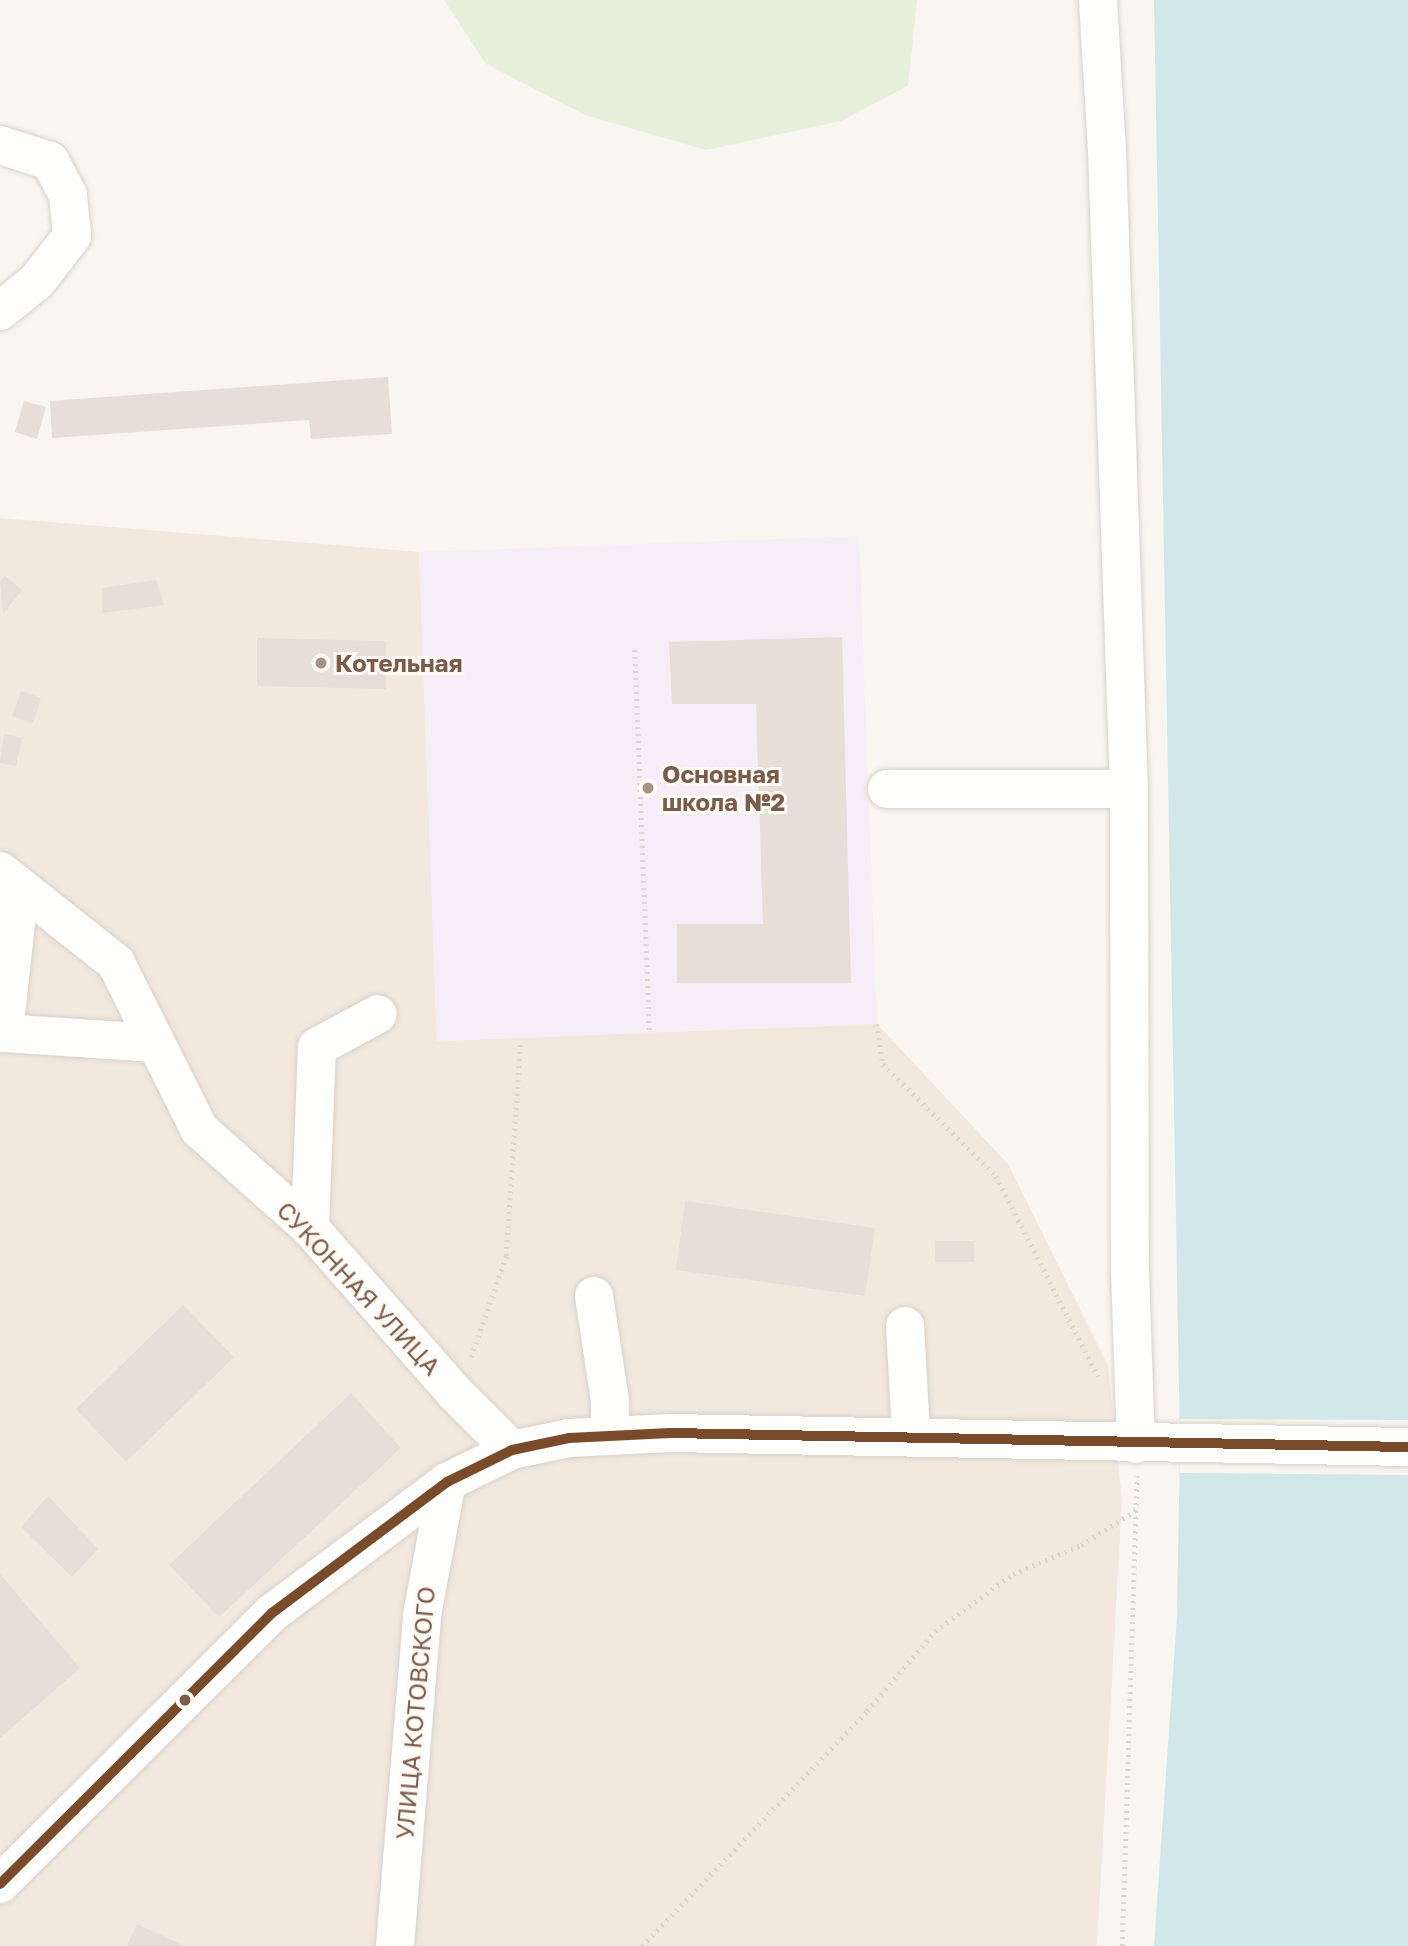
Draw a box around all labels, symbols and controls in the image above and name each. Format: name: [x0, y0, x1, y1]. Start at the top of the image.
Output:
place label: Котельная: [335, 649, 463, 677]
marker: Котельная: [313, 655, 329, 671]
place label: Основная школа №2: [662, 760, 785, 816]
marker: Основная школа №2: [640, 780, 656, 796]
street label: СУКОННАЯ УЛИЦА: [271, 1196, 447, 1380]
street label: УЛИЦА КОТОВСКОГО: [390, 1585, 440, 1841]
unlabelled marker: [178, 1693, 192, 1707]

